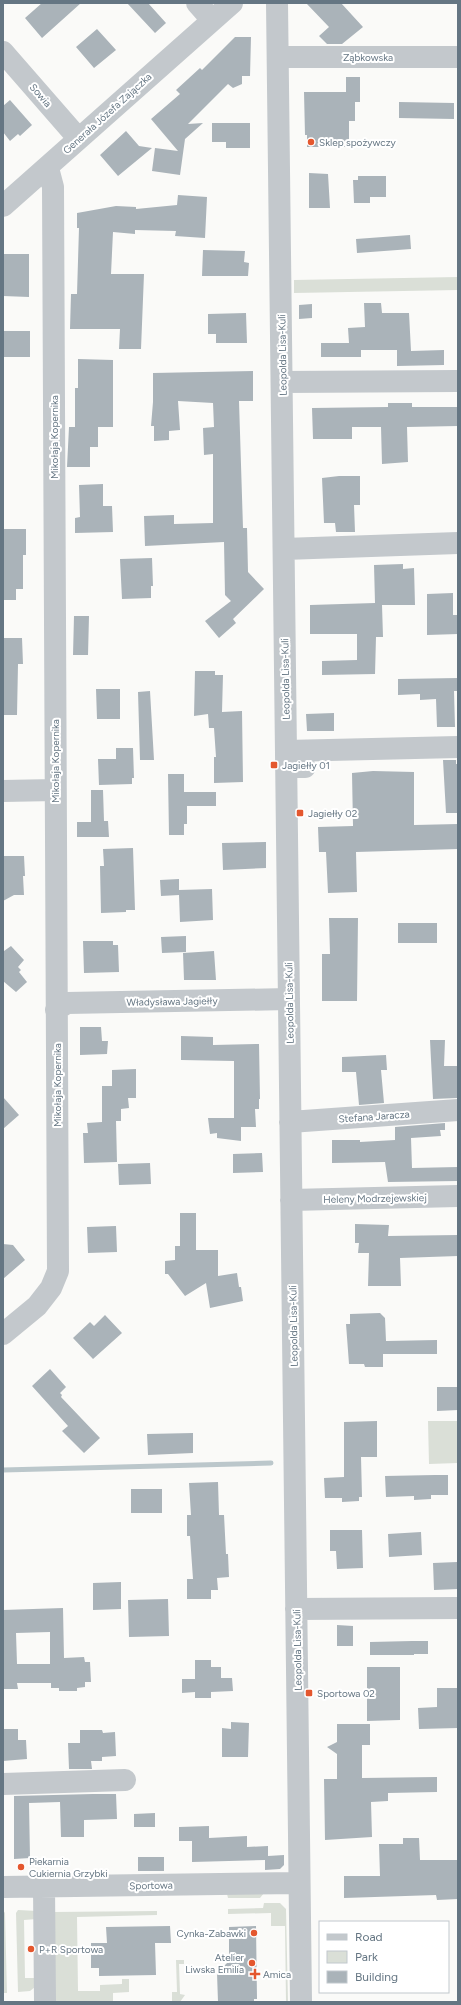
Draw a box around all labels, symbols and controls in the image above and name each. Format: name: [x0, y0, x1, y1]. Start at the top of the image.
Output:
street label: Ząbkowska: [343, 51, 393, 64]
street label: Generała Józefa Zajączka: [60, 70, 154, 157]
street label: Sowia: [27, 81, 54, 110]
place label: Sklep spożywczy: [319, 136, 397, 149]
marker: Sklep spożywczy: [306, 137, 316, 147]
street label: Leopolda Lisa-Kuli: [275, 314, 290, 396]
street label: Mikołaja Kopernika: [48, 395, 61, 479]
street label: Leopolda Lisa-Kuli: [278, 638, 293, 720]
street label: Mikołaja Kopernika: [49, 719, 62, 803]
place label: Jagiełły 01: [282, 759, 330, 772]
marker: Jagiełły 01: [269, 760, 279, 770]
place label: Jagiełły 02: [308, 807, 357, 820]
marker: Jagiełły 02: [295, 808, 305, 818]
street label: Leopolda Lisa-Kuli: [282, 962, 297, 1044]
street label: Władysława Jagiełły: [126, 994, 218, 1009]
street label: Mikołaja Kopernika: [51, 1043, 64, 1127]
street label: Stefana Jaracza: [338, 1108, 410, 1125]
street label: Heleny Modrzejewskiej: [323, 1191, 427, 1206]
street label: Leopolda Lisa-Kuli: [286, 1285, 301, 1367]
street label: Leopolda Lisa-Kuli: [290, 1609, 305, 1691]
place label: Sportowa 02: [317, 1687, 375, 1700]
marker: Sportowa 02: [304, 1688, 314, 1698]
place label: Piekarnia Cukiernia Grzybki: [29, 1855, 107, 1880]
marker: Piekarnia Cukiernia Grzybki: [16, 1862, 26, 1872]
street label: Sportowa: [129, 1879, 173, 1892]
legend: [319, 1921, 449, 1993]
place label: Cynka-Zabawki: [177, 1927, 246, 1940]
marker: Cynka-Zabawki: [249, 1928, 259, 1938]
text: Road: [355, 1930, 383, 1944]
place label: P+R Sportowa: [39, 1943, 103, 1956]
marker: P+R Sportowa: [26, 1944, 36, 1954]
text: Park: [355, 1950, 378, 1964]
place label: Atelier Liwska Emilia: [185, 1951, 245, 1976]
marker: Atelier Liwska Emilia: [247, 1958, 257, 1968]
place label: Amica: [263, 1968, 291, 1981]
marker: Amica: [250, 1969, 260, 1979]
text: Building: [355, 1970, 398, 1984]

